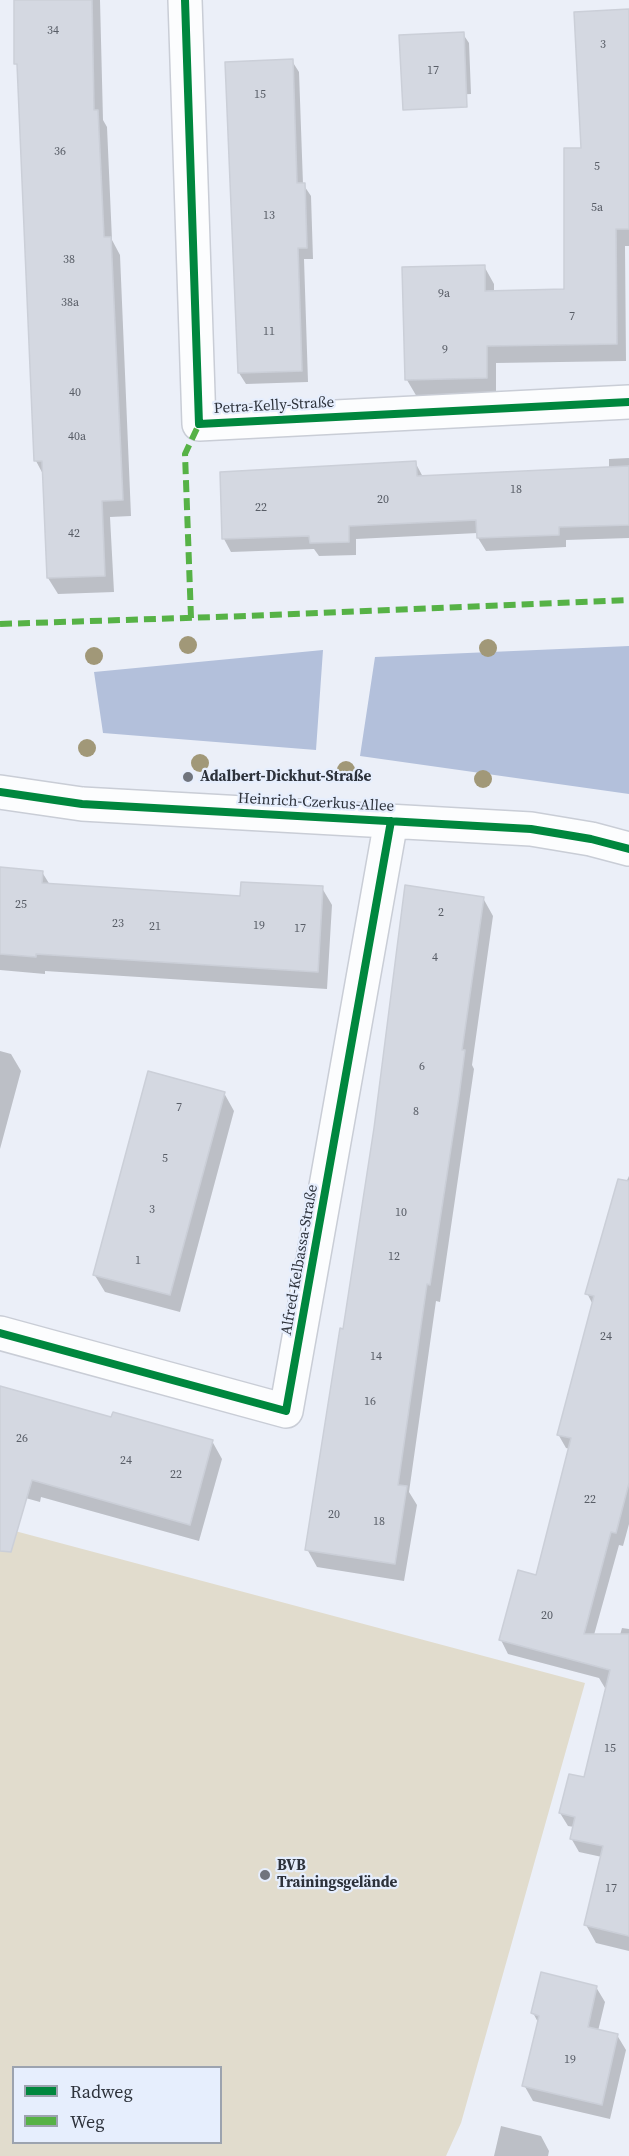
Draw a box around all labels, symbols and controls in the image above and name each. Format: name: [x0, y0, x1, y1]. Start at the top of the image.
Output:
house number: 34: [47, 24, 59, 38]
house number: 3: [600, 38, 606, 52]
house number: 17: [427, 64, 439, 78]
house number: 15: [254, 88, 266, 102]
house number: 36: [54, 145, 66, 159]
house number: 5: [594, 160, 600, 174]
house number: 5a: [591, 201, 603, 215]
house number: 13: [263, 209, 275, 223]
house number: 38: [63, 253, 75, 267]
house number: 9a: [438, 287, 450, 301]
house number: 38a: [61, 296, 79, 310]
house number: 7: [569, 310, 575, 324]
house number: 11: [263, 325, 275, 339]
house number: 9: [442, 343, 448, 357]
house number: 40: [69, 386, 81, 400]
street label: Petra-Kelly-Straße: [213, 394, 335, 418]
house number: 40a: [68, 430, 86, 444]
house number: 18: [510, 483, 522, 497]
house number: 20: [377, 493, 389, 507]
house number: 22: [255, 501, 267, 515]
house number: 42: [68, 527, 80, 541]
place label: Adalbert-Dickhut-Straße: [200, 768, 371, 786]
marker: Adalbert-Dickhut-Straße: [181, 770, 195, 784]
street label: Heinrich-Czerkus-Allee: [237, 790, 395, 816]
house number: 25: [15, 898, 27, 912]
house number: 2: [438, 906, 444, 920]
house number: 23: [112, 917, 124, 931]
house number: 19: [253, 919, 265, 933]
house number: 21: [149, 920, 161, 934]
house number: 17: [294, 922, 306, 936]
house number: 4: [432, 951, 438, 965]
house number: 6: [419, 1060, 425, 1074]
house number: 7: [176, 1101, 182, 1115]
house number: 8: [413, 1105, 419, 1119]
house number: 5: [162, 1152, 168, 1166]
street label: Alfred-Kelbassa-Straße: [278, 1183, 322, 1337]
house number: 3: [149, 1203, 155, 1217]
house number: 10: [395, 1206, 407, 1220]
house number: 12: [388, 1250, 400, 1264]
house number: 1: [135, 1254, 141, 1268]
house number: 24: [600, 1330, 612, 1344]
house number: 14: [370, 1350, 382, 1364]
house number: 16: [364, 1395, 376, 1409]
house number: 26: [16, 1432, 28, 1446]
house number: 24: [120, 1454, 132, 1468]
house number: 22: [170, 1468, 182, 1482]
house number: 22: [584, 1493, 596, 1507]
house number: 20: [328, 1508, 340, 1522]
house number: 18: [373, 1515, 385, 1529]
house number: 20: [541, 1609, 553, 1623]
house number: 15: [604, 1742, 616, 1756]
place label: BVB Trainingsgelände: [277, 1857, 397, 1892]
marker: BVB Trainingsgelände: [258, 1868, 272, 1882]
house number: 17: [605, 1882, 617, 1896]
house number: 19: [564, 2053, 576, 2067]
legend: [12, 2066, 222, 2144]
text: Radweg: [70, 2079, 133, 2104]
text: Weg: [70, 2109, 105, 2134]

